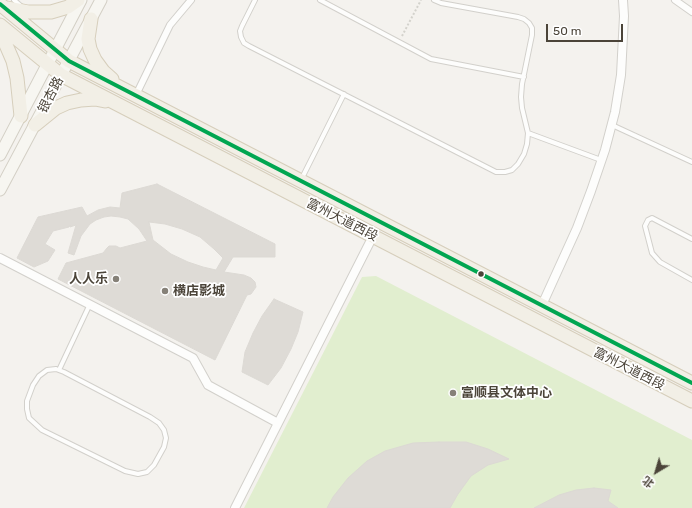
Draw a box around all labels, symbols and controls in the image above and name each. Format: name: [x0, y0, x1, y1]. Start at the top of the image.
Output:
scale bar: [548, 16, 625, 42]
text: 50 m: [553, 24, 581, 38]
street label: 银杏路: [35, 74, 67, 116]
street label: 富州大道西段: [304, 195, 380, 245]
unlabelled marker: [476, 269, 486, 279]
place label: 人人乐: [69, 271, 108, 287]
marker: 人人乐: [111, 274, 121, 284]
place label: 横店影城: [173, 283, 225, 299]
marker: 横店影城: [160, 286, 170, 296]
street label: 富州大道西段: [591, 344, 667, 394]
place label: 富顺县文体中心: [461, 385, 552, 401]
marker: 富顺县文体中心: [448, 388, 458, 398]
north arrow: [636, 452, 676, 492]
text: 北: [640, 473, 657, 490]

